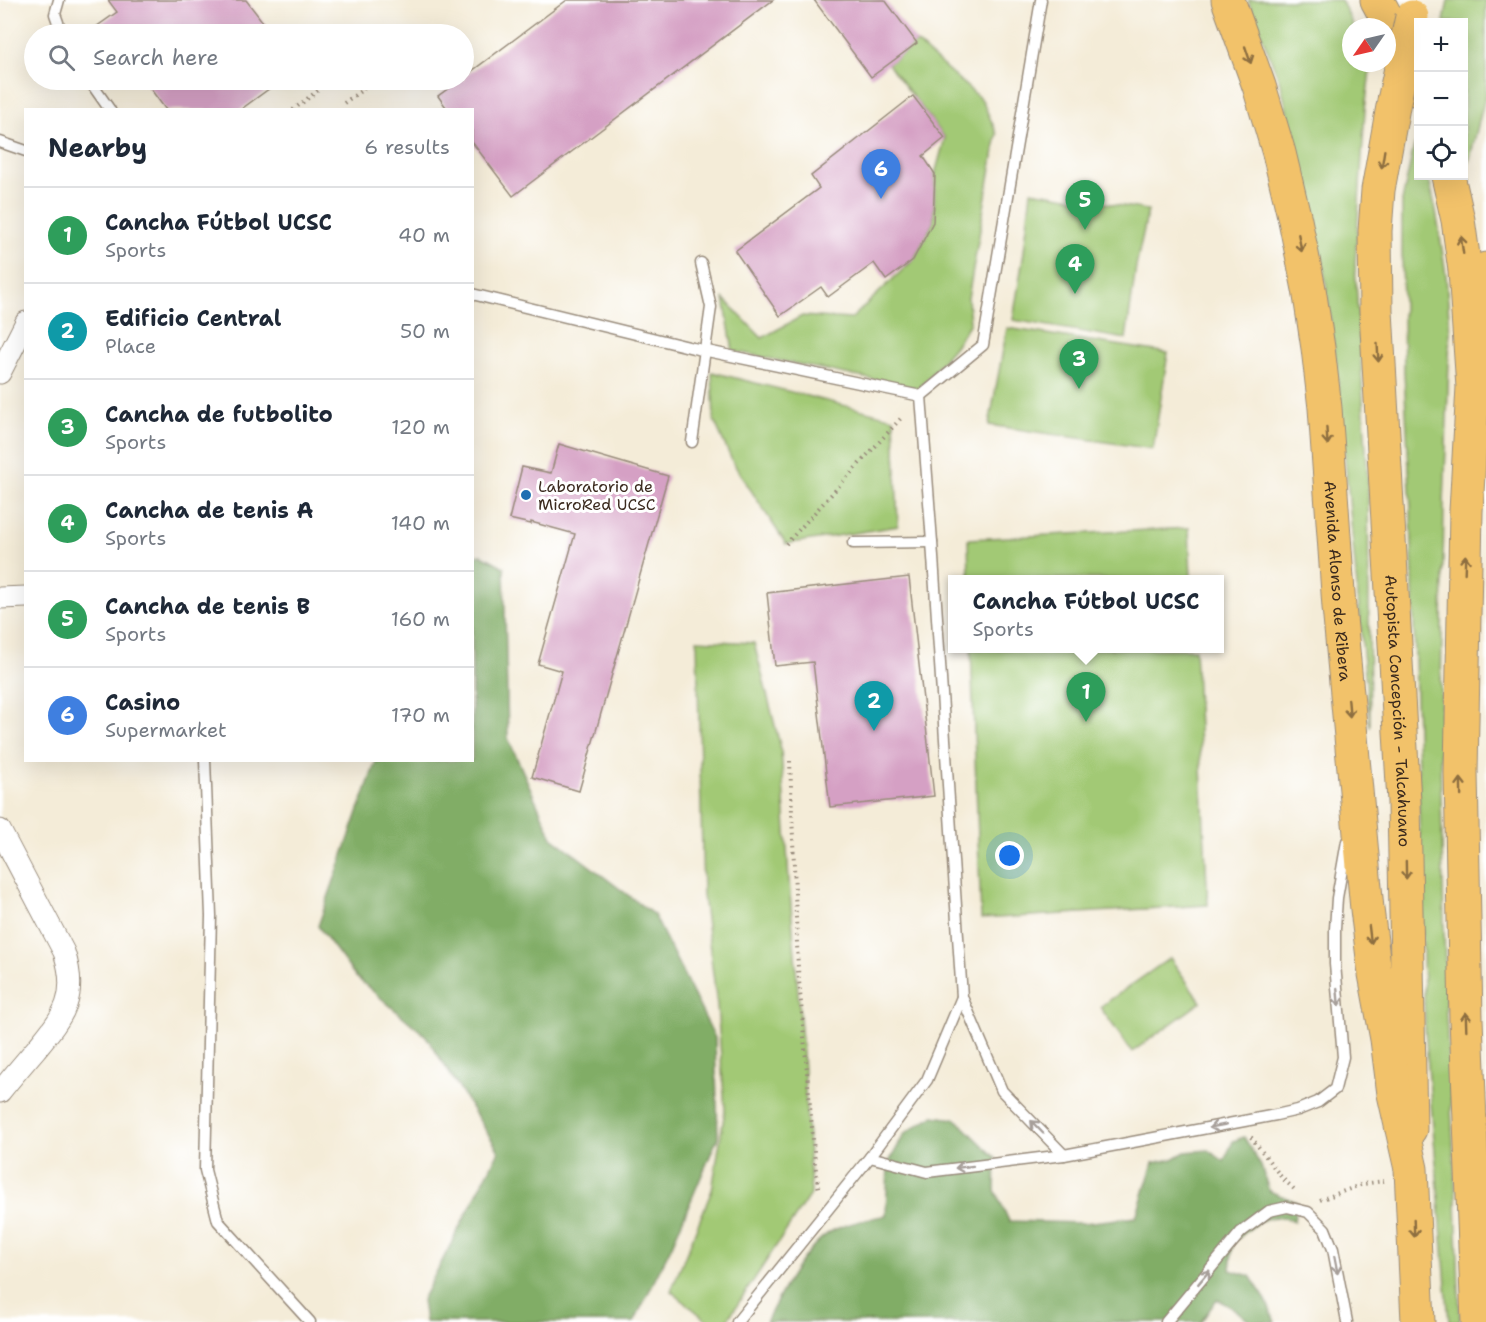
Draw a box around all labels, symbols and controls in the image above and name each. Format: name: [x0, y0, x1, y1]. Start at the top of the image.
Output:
north arrow: [1342, 18, 1396, 72]
map controls: [1414, 18, 1468, 180]
button: +: [1414, 18, 1468, 72]
search box: [24, 24, 474, 90]
icon: search: [45, 41, 78, 74]
text: Search here: [93, 43, 219, 72]
one-way arrow: [1243, 45, 1254, 64]
button: −: [1414, 72, 1468, 126]
button: locate: [1414, 126, 1468, 180]
text: Nearby: [48, 130, 147, 165]
text: 6 results: [364, 134, 450, 160]
one-way arrow: [1377, 149, 1388, 168]
pin: 6: [862, 150, 900, 199]
pin: 5: [1066, 180, 1104, 230]
text: Cancha Fútbol UCSC: [105, 208, 332, 237]
text: 1: [63, 222, 72, 248]
text: 40 m: [398, 222, 450, 248]
one-way arrow: [1295, 232, 1306, 252]
one-way arrow: [1456, 236, 1467, 256]
text: Sports: [105, 237, 166, 263]
pin: 4: [1056, 244, 1094, 294]
text: Edificio Central: [105, 304, 281, 333]
text: 2: [61, 318, 75, 344]
text: 50 m: [400, 318, 450, 344]
text: Place: [105, 333, 156, 359]
pin: 3: [1060, 340, 1098, 389]
one-way arrow: [1372, 343, 1383, 363]
text: Cancha de futbolito: [105, 400, 333, 429]
text: 3: [61, 414, 75, 440]
text: 120 m: [391, 414, 450, 440]
one-way arrow: [1321, 425, 1332, 445]
text: Sports: [105, 429, 166, 455]
place label: Laboratorio de MicroRed UCSC: [538, 476, 656, 515]
street label: Avenida Alonso de Ribera: [1320, 480, 1356, 682]
marker: Laboratorio de MicroRed UCSC: [519, 488, 533, 502]
text: Cancha de tenis A: [105, 496, 313, 525]
text: 4: [61, 510, 75, 536]
text: 140 m: [391, 510, 450, 536]
text: Sports: [105, 525, 166, 551]
one-way arrow: [1459, 555, 1470, 575]
street label: Autopista Concepción - Talcahuano: [1381, 574, 1415, 847]
popup: [948, 575, 1224, 653]
text: Cancha Fútbol UCSC: [972, 587, 1200, 616]
text: Cancha de tenis B: [105, 592, 310, 621]
text: 5: [61, 606, 74, 632]
text: 160 m: [391, 606, 450, 632]
text: Sports: [972, 616, 1034, 642]
text: Sports: [105, 621, 166, 647]
pin: 1: [1066, 672, 1106, 722]
pin: 2: [854, 682, 894, 731]
text: Casino: [105, 688, 180, 717]
one-way arrow: [1344, 697, 1355, 717]
text: 6: [61, 702, 75, 728]
text: 170 m: [391, 702, 450, 728]
text: Supermarket: [105, 717, 227, 743]
one-way arrow: [1455, 778, 1467, 798]
your location: [995, 841, 1024, 870]
one-way arrow: [1400, 859, 1412, 879]
one-way arrow: [1365, 925, 1376, 944]
one-way arrow: [1333, 986, 1344, 1006]
one-way arrow: [1460, 1012, 1471, 1032]
one-way arrow: [1030, 1120, 1045, 1135]
one-way arrow: [1209, 1121, 1228, 1132]
one-way arrow: [954, 1162, 974, 1173]
one-way arrow: [1408, 1217, 1419, 1237]
one-way arrow: [1331, 1254, 1342, 1274]
one-way arrow: [1197, 1269, 1210, 1285]

